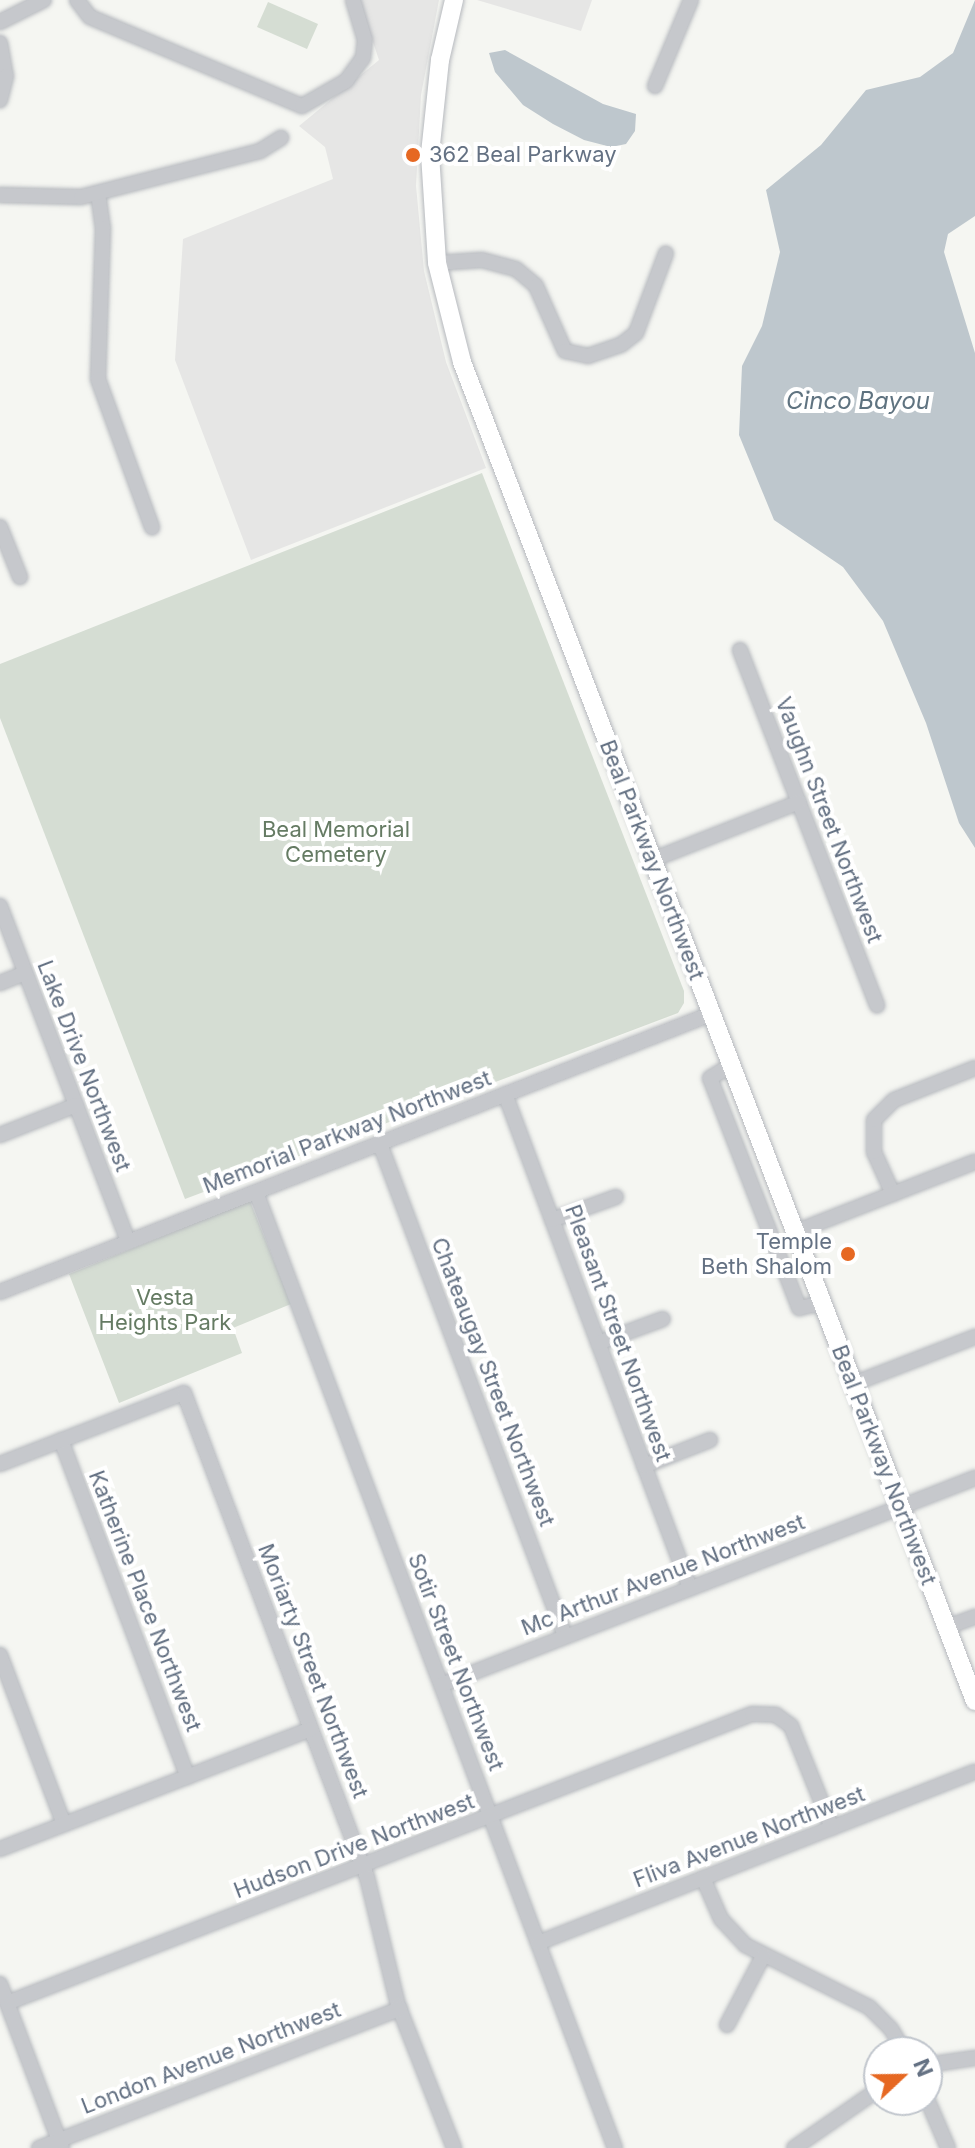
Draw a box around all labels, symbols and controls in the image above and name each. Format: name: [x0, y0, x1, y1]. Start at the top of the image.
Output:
place label: 362 Beal Parkway: [429, 142, 617, 168]
marker: 362 Beal Parkway: [404, 146, 422, 164]
water label: Cinco Bayou: [786, 387, 930, 415]
street label: Vaughn Street Northwest: [770, 693, 888, 947]
street label: Beal Parkway Northwest: [594, 736, 710, 984]
park label: Beal Memorial Cemetery: [262, 816, 410, 868]
street label: Lake Drive Northwest: [32, 957, 136, 1175]
street label: Memorial Parkway Northwest: [199, 1065, 495, 1199]
street label: Pleasant Street Northwest: [559, 1201, 677, 1465]
place label: Temple Beth Shalom: [701, 1228, 832, 1280]
street label: Chateaugay Street Northwest: [426, 1234, 560, 1530]
marker: Temple Beth Shalom: [839, 1245, 857, 1263]
park label: Vesta Heights Park: [99, 1284, 231, 1336]
street label: Beal Parkway Northwest: [826, 1341, 942, 1589]
street label: Katherine Place Northwest: [83, 1467, 207, 1735]
street label: Mc Arthur Avenue Northwest: [518, 1509, 808, 1641]
street label: Moriarty Street Northwest: [252, 1540, 374, 1802]
street label: Sotir Street Northwest: [402, 1550, 510, 1774]
street label: Fliva Avenue Northwest: [630, 1781, 868, 1893]
street label: Hudson Drive Northwest: [230, 1788, 478, 1904]
street label: London Avenue Northwest: [78, 1996, 344, 2120]
north arrow: [863, 2036, 943, 2116]
text: N: [908, 2055, 939, 2080]

